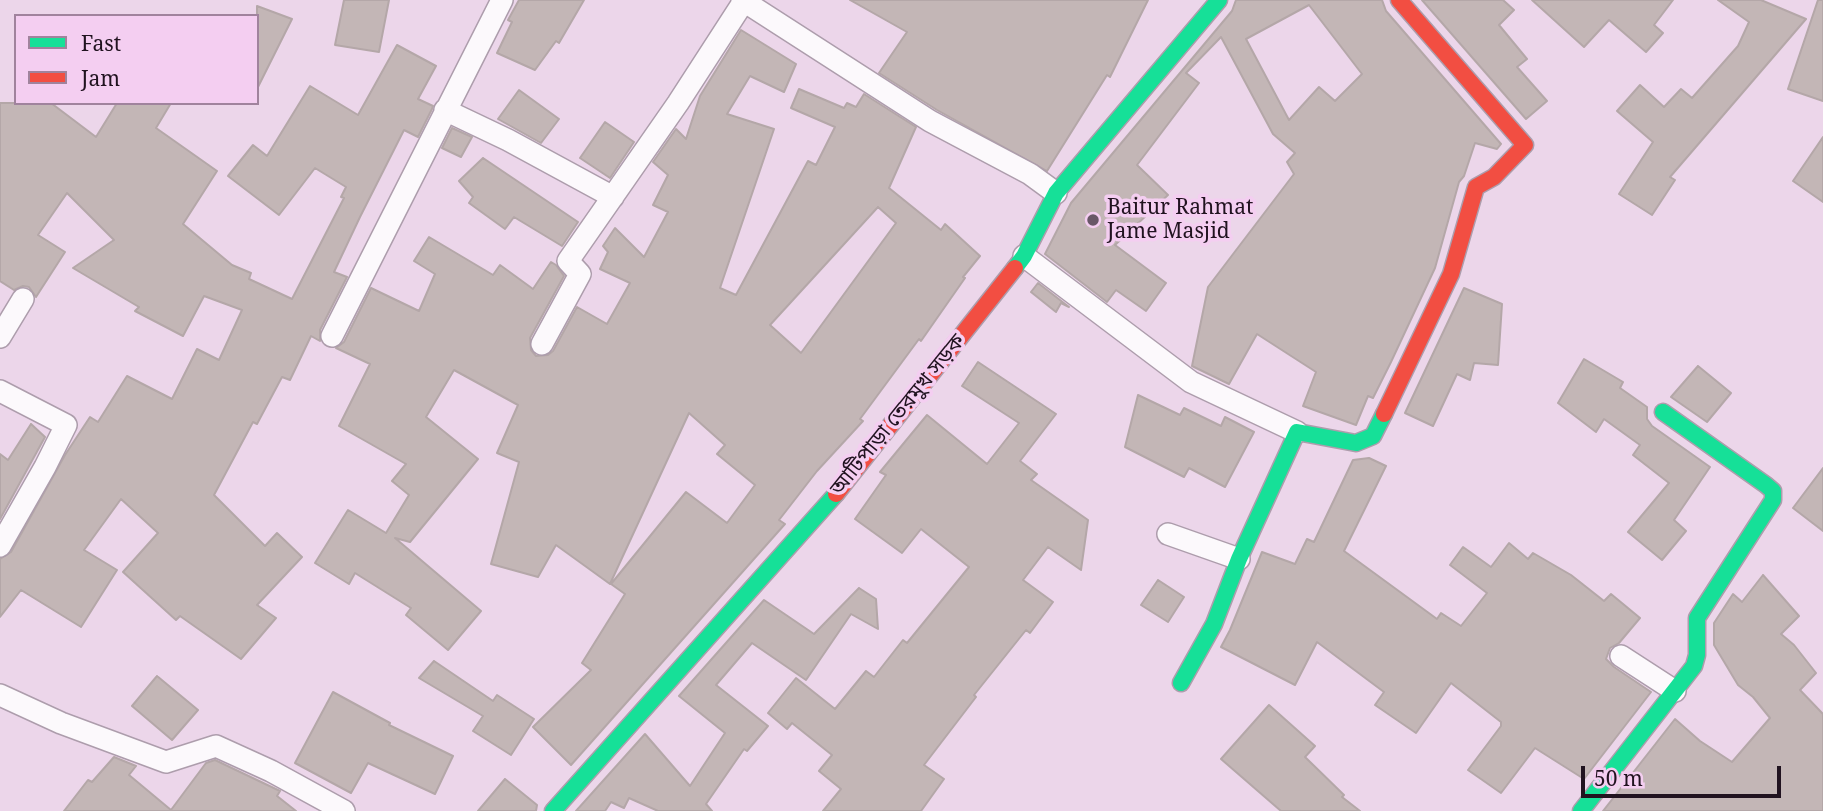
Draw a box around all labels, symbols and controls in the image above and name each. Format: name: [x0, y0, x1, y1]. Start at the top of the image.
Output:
legend: [14, 14, 259, 105]
text: Fast: [81, 29, 121, 57]
text: Jam: [81, 64, 120, 92]
place label: Baitur Rahmat Jame Masjid: [1107, 195, 1253, 245]
marker: Baitur Rahmat Jame Masjid: [1085, 212, 1101, 228]
street label: আটিপাড়া তেরমুখ সড়ক: [825, 329, 971, 501]
scale bar: [1585, 752, 1784, 796]
text: 50 m: [1594, 764, 1643, 792]

